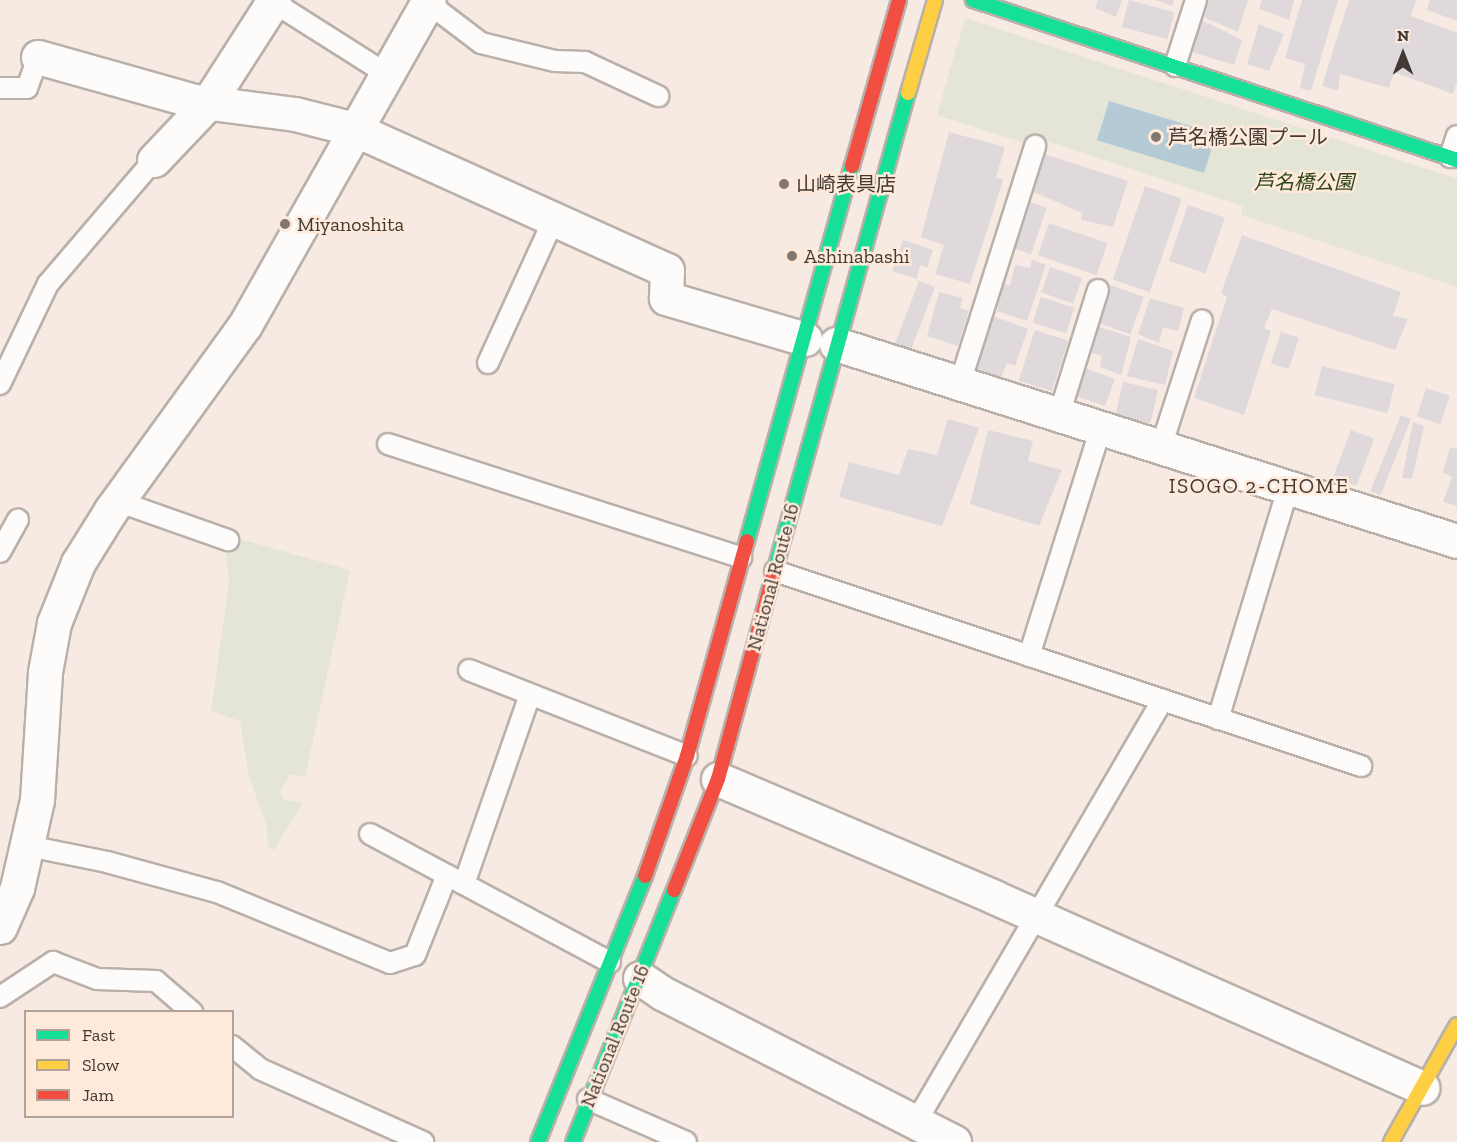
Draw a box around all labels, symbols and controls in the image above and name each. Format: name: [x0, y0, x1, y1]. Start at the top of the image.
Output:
north arrow: [1373, 24, 1433, 84]
text: N: [1397, 26, 1409, 45]
place label: 芦名橋公園プール: [1168, 125, 1328, 149]
marker: 芦名橋公園プール: [1149, 130, 1163, 144]
park label: 芦名橋公園: [1254, 170, 1354, 194]
place label: 山崎表具店: [796, 172, 896, 196]
marker: 山崎表具店: [777, 177, 791, 191]
place label: Miyanoshita: [297, 212, 404, 236]
marker: Miyanoshita: [278, 217, 292, 231]
place label: Ashinabashi: [804, 244, 910, 268]
marker: Ashinabashi: [785, 249, 799, 263]
district label: ISOGO 2-CHOME: [1169, 473, 1349, 499]
street label: National Route 16: [742, 501, 804, 653]
street label: National Route 16: [576, 961, 654, 1111]
legend: [24, 1010, 234, 1118]
text: Fast: [82, 1024, 115, 1046]
text: Slow: [82, 1054, 119, 1076]
text: Jam: [82, 1084, 114, 1106]

